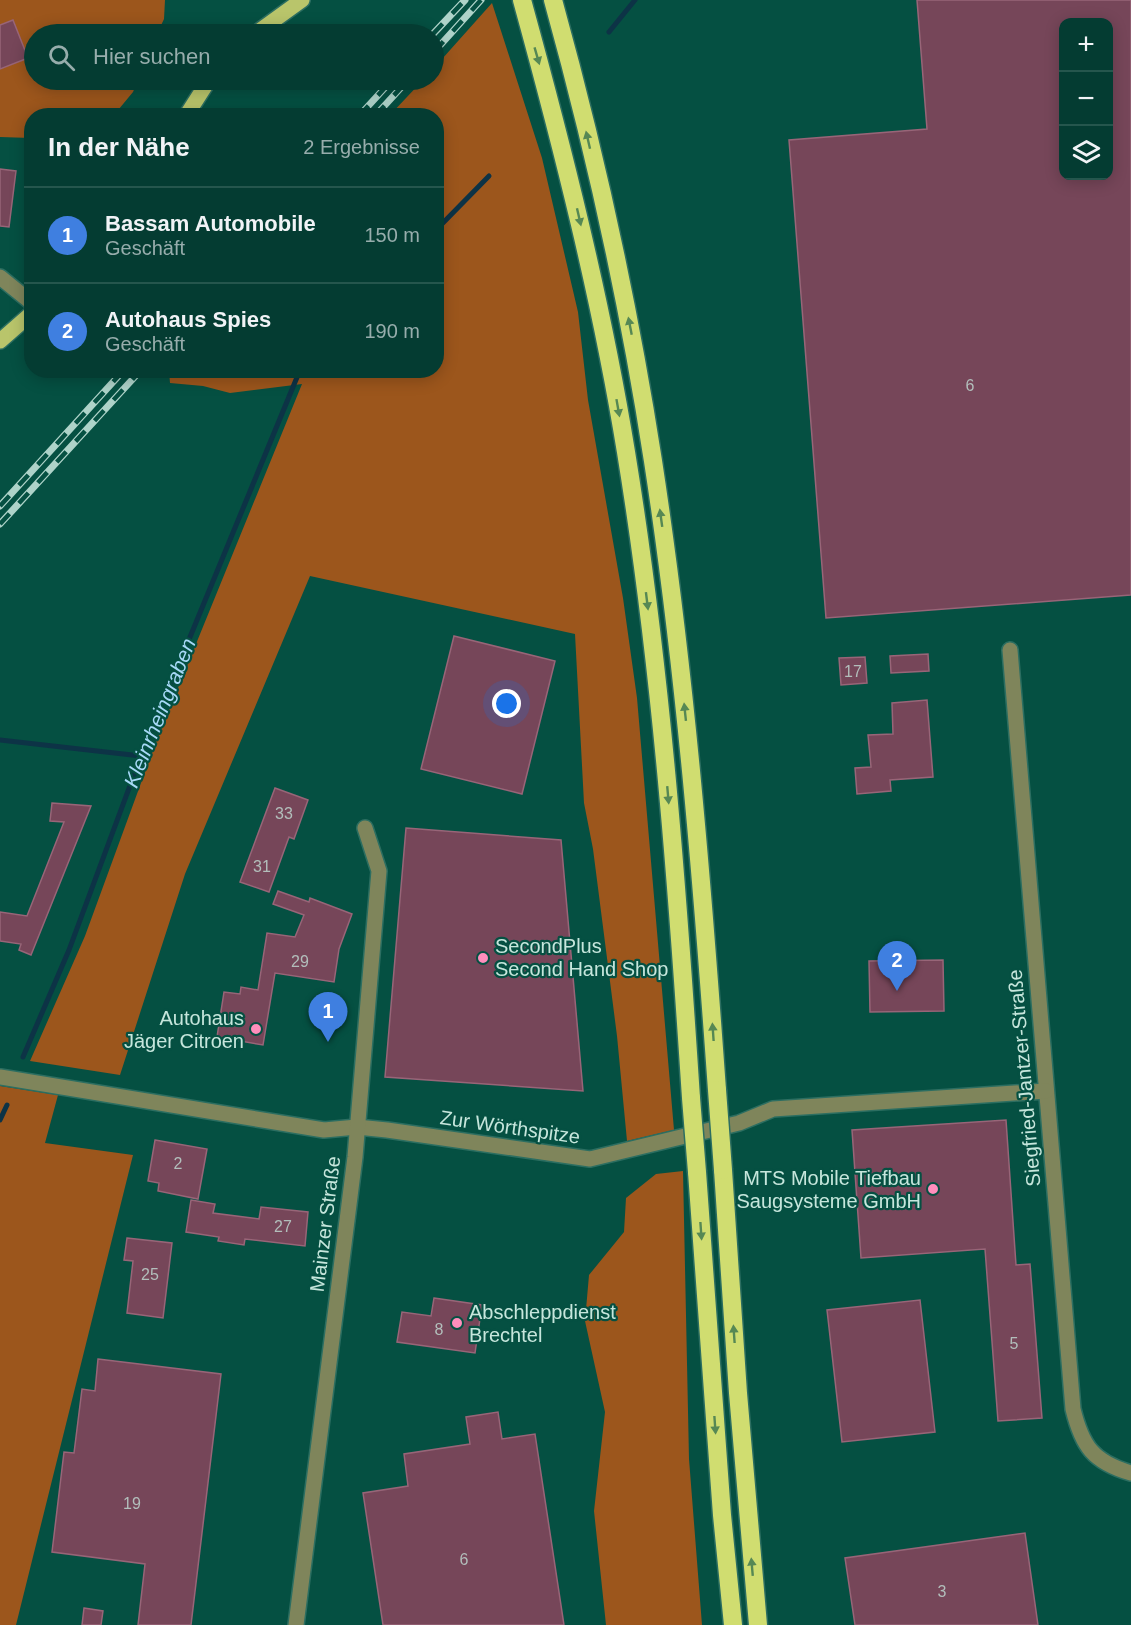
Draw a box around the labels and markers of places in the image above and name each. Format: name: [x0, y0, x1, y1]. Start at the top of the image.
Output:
place label: SecondPlus Second Hand Shop: [495, 935, 668, 980]
pin: 2: [878, 942, 916, 991]
marker: SecondPlus Second Hand Shop: [476, 951, 490, 965]
pin: 1: [308, 992, 348, 1042]
place label: Autohaus Jäger Citroen: [124, 1007, 244, 1052]
marker: Autohaus Jäger Citroen: [249, 1022, 263, 1036]
place label: MTS Mobile Tiefbau Saugsysteme GmbH: [736, 1167, 921, 1212]
marker: MTS Mobile Tiefbau Saugsysteme GmbH: [926, 1182, 940, 1196]
place label: Abschleppdienst Brechtel: [469, 1301, 616, 1346]
marker: Abschleppdienst Brechtel: [450, 1316, 464, 1330]

